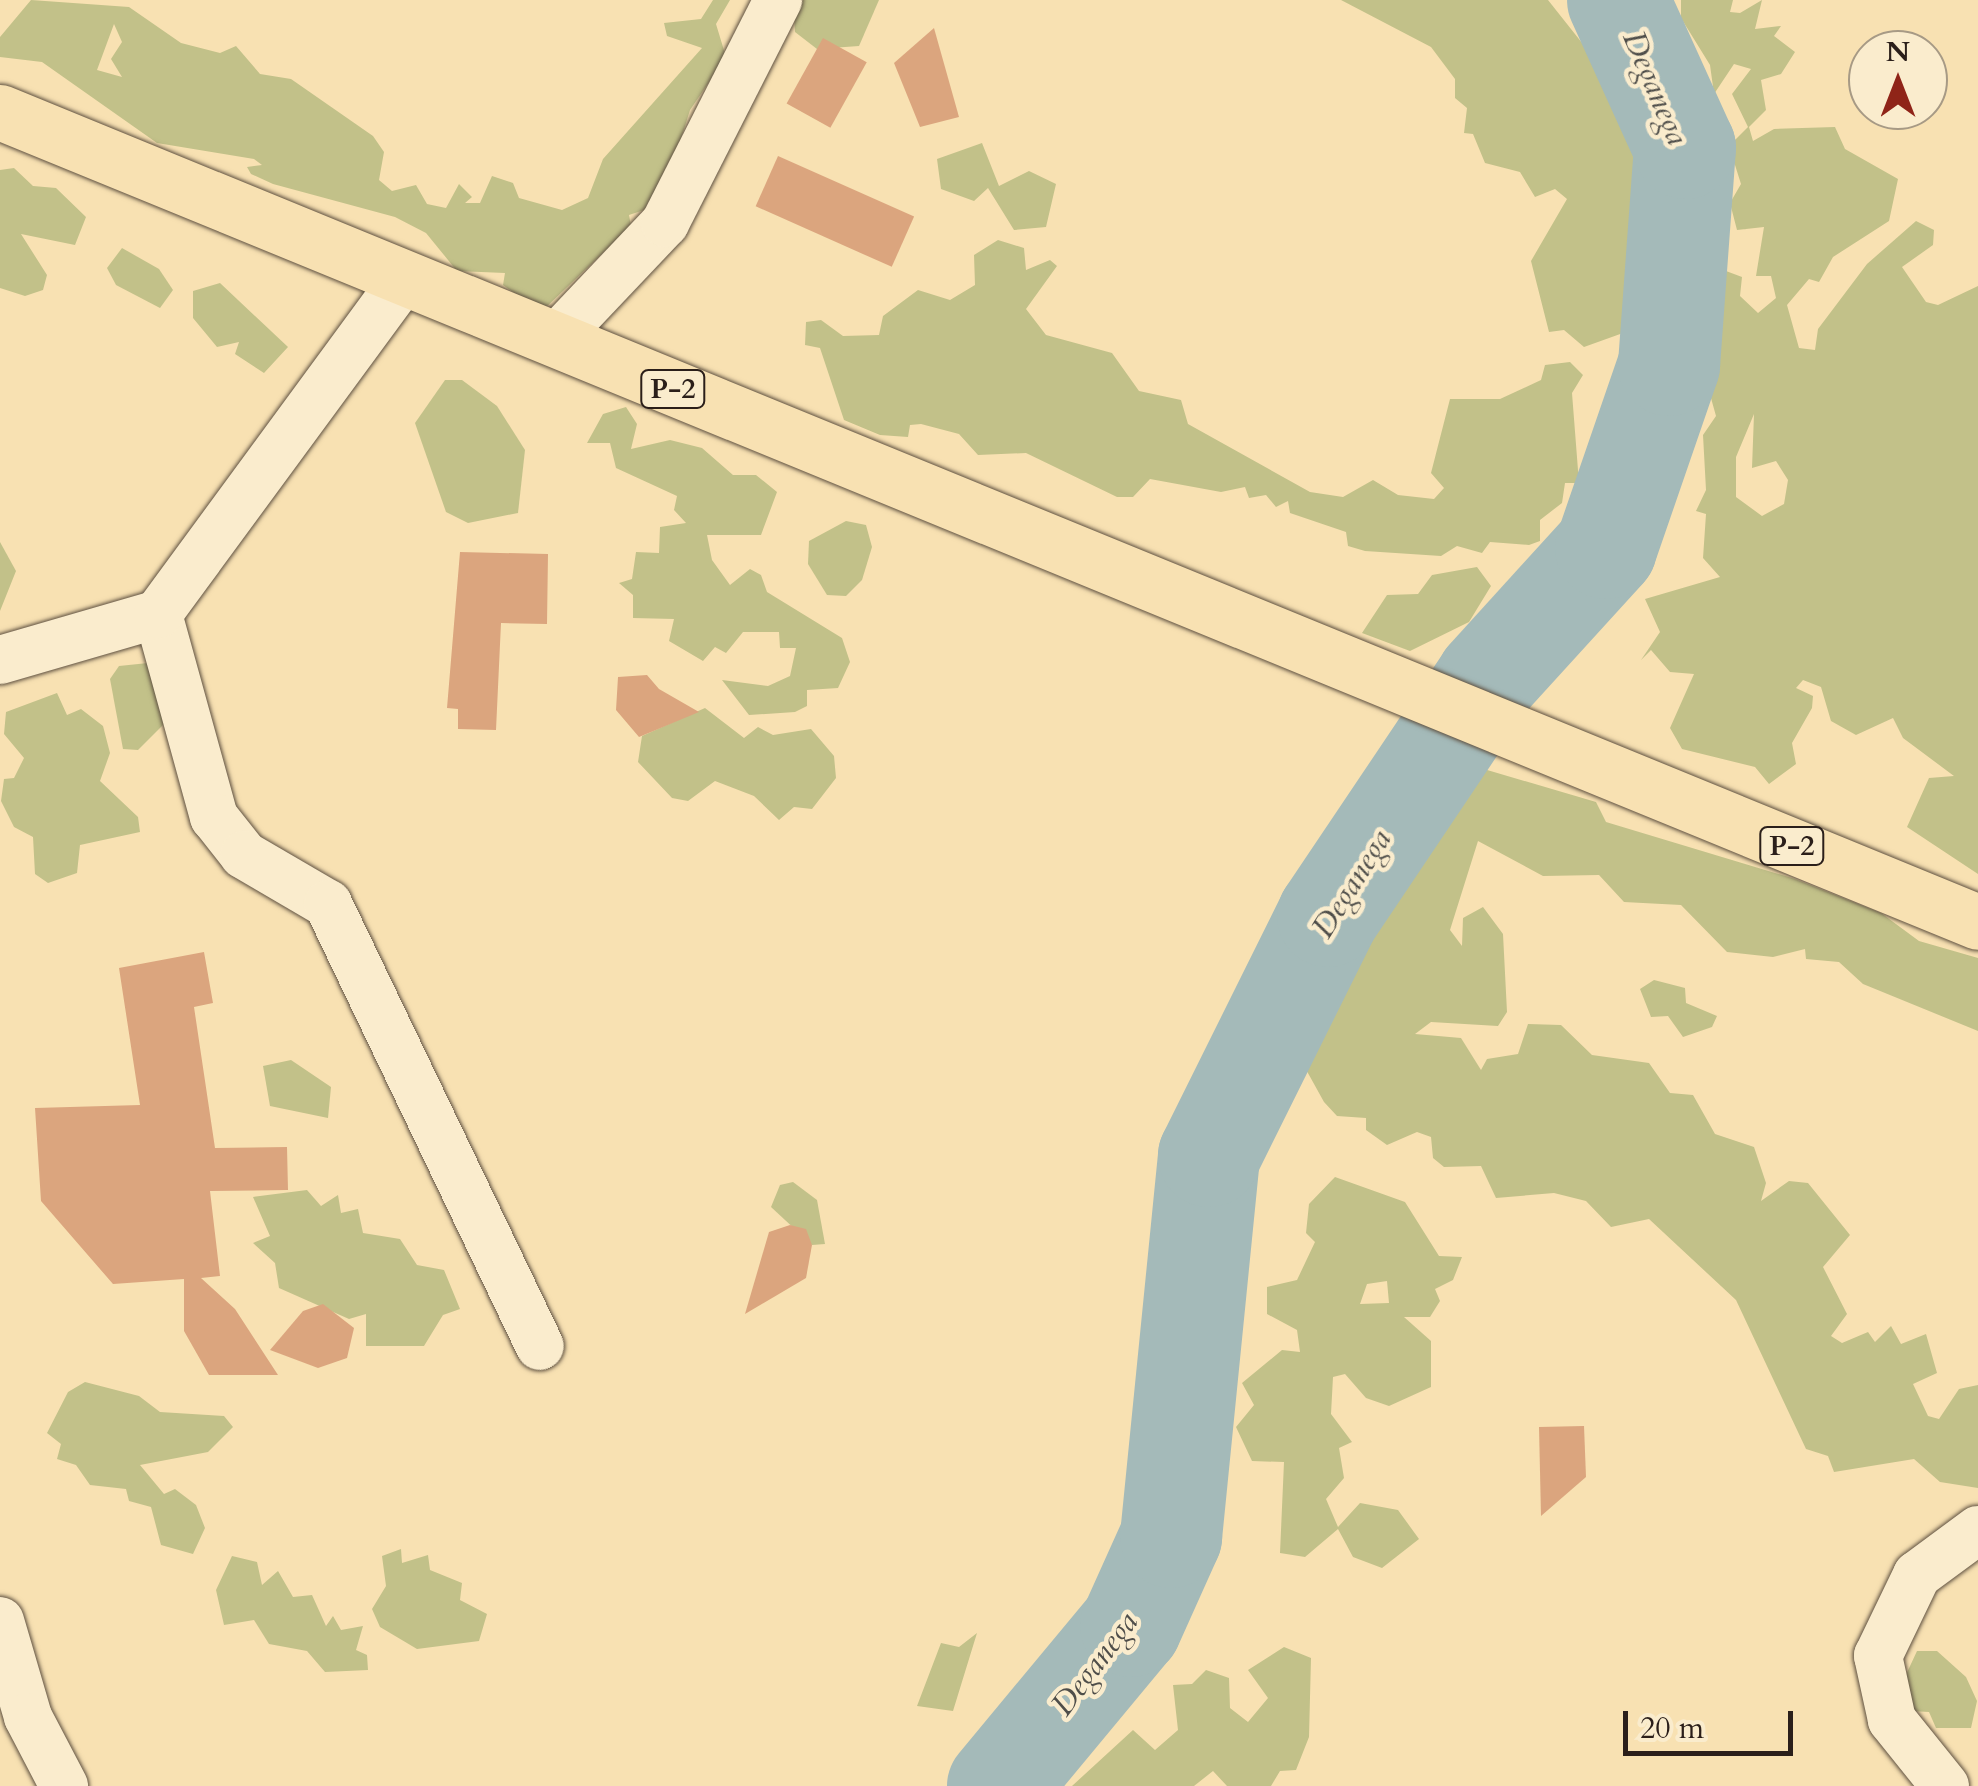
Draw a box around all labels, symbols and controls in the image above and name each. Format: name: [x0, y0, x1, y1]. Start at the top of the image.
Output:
water label: Deganega: [1614, 25, 1696, 151]
north arrow: [1848, 30, 1948, 130]
text: N: [1886, 33, 1910, 71]
road number: P-2: [638, 366, 708, 412]
water label: Deganega: [1304, 823, 1400, 945]
road number: P-2: [1757, 823, 1827, 869]
water label: Deganega: [1043, 1604, 1147, 1724]
scale bar: [1628, 1691, 1798, 1753]
text: 20 m: [1640, 1708, 1704, 1749]

